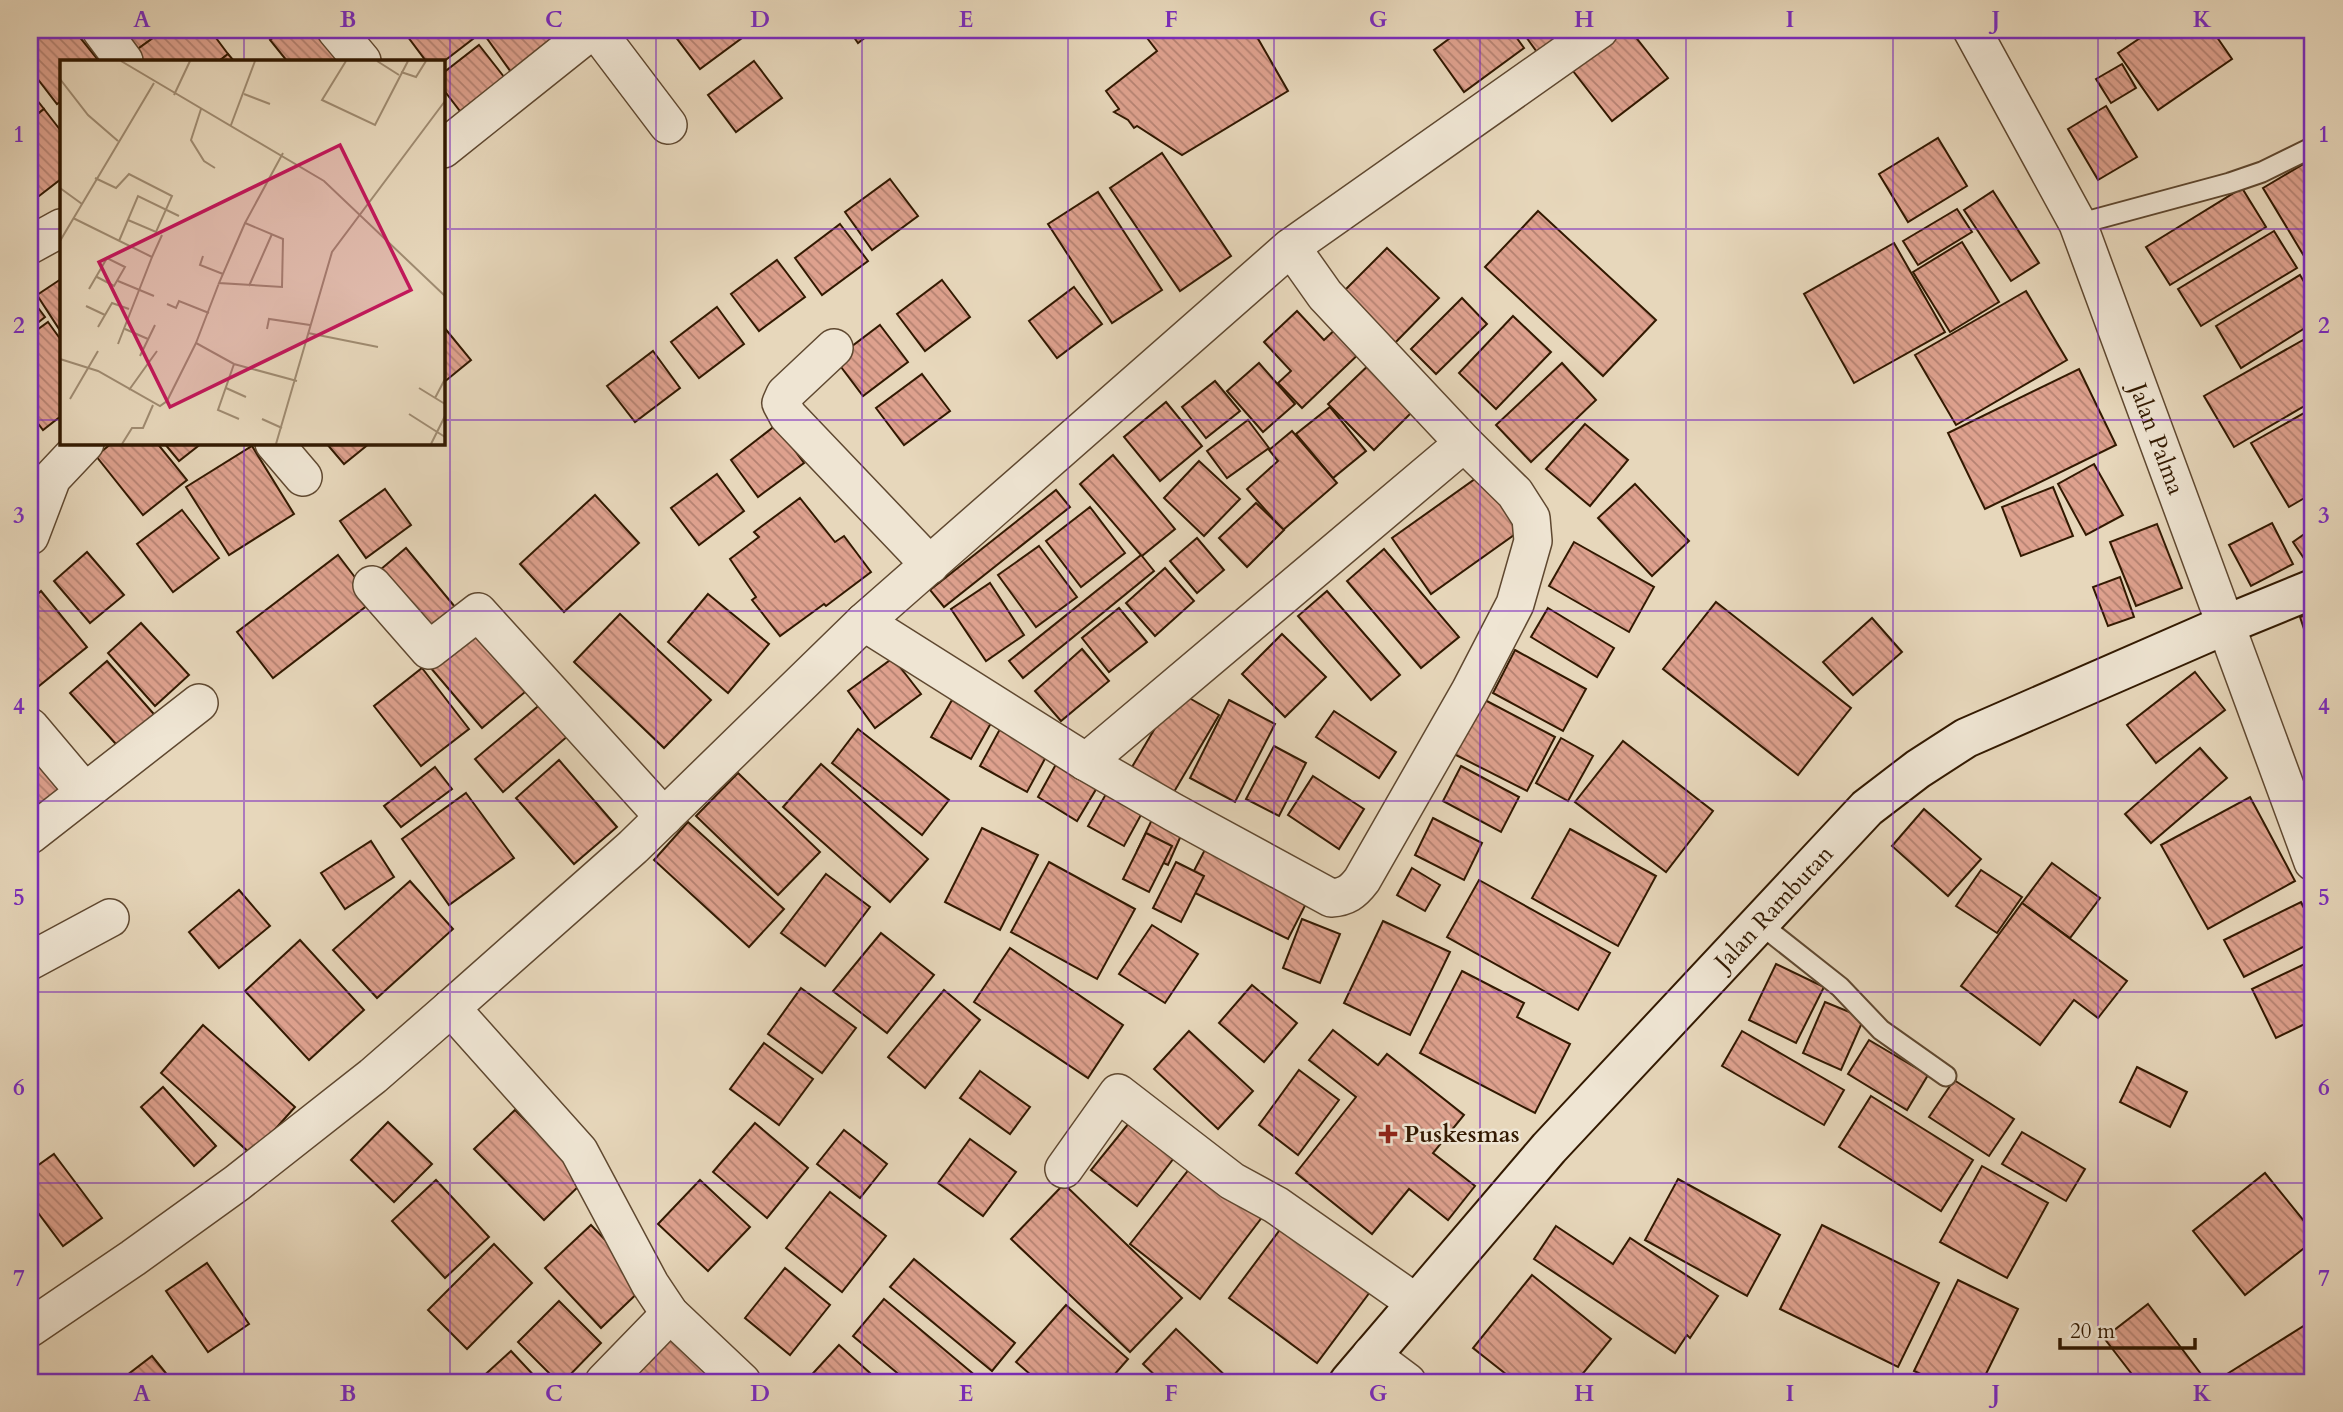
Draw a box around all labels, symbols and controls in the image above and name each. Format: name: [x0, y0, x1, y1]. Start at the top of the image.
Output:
text: A: [133, 4, 151, 35]
text: B: [340, 4, 356, 35]
text: C: [545, 4, 563, 35]
text: D: [750, 4, 770, 35]
text: E: [959, 4, 973, 35]
text: F: [1164, 4, 1178, 35]
text: G: [1369, 4, 1388, 35]
text: H: [1574, 4, 1594, 35]
text: I: [1786, 4, 1794, 35]
text: J: [1989, 4, 2000, 35]
text: K: [2193, 4, 2212, 35]
inset map: [60, 60, 444, 444]
text: 1: [13, 119, 25, 150]
text: 1: [2318, 119, 2330, 150]
text: 2: [13, 310, 25, 341]
text: 2: [2318, 310, 2330, 341]
street label: Jalan Palma: [2120, 376, 2192, 500]
text: 3: [13, 500, 25, 531]
text: 3: [2318, 500, 2330, 531]
text: 4: [13, 691, 25, 722]
text: 4: [2318, 691, 2330, 722]
street label: Jalan Rambutan: [1705, 838, 1841, 980]
text: 5: [13, 882, 25, 913]
text: 5: [2318, 882, 2330, 913]
text: 6: [13, 1072, 25, 1103]
text: 6: [2318, 1072, 2330, 1103]
place label: Puskesmas: [1404, 1118, 1520, 1151]
marker: Puskesmas: [1378, 1124, 1398, 1144]
text: 7: [13, 1263, 25, 1294]
text: 7: [2318, 1263, 2330, 1294]
scale bar: [2060, 1307, 2194, 1351]
text: 20 m: [2070, 1317, 2115, 1346]
text: A: [133, 1378, 151, 1409]
text: B: [340, 1378, 356, 1409]
text: C: [545, 1378, 563, 1409]
text: D: [750, 1378, 770, 1409]
text: E: [959, 1378, 973, 1409]
text: F: [1164, 1378, 1178, 1409]
text: G: [1369, 1378, 1388, 1409]
text: H: [1574, 1378, 1594, 1409]
text: I: [1786, 1378, 1794, 1409]
text: J: [1989, 1378, 2000, 1409]
text: K: [2193, 1378, 2212, 1409]

